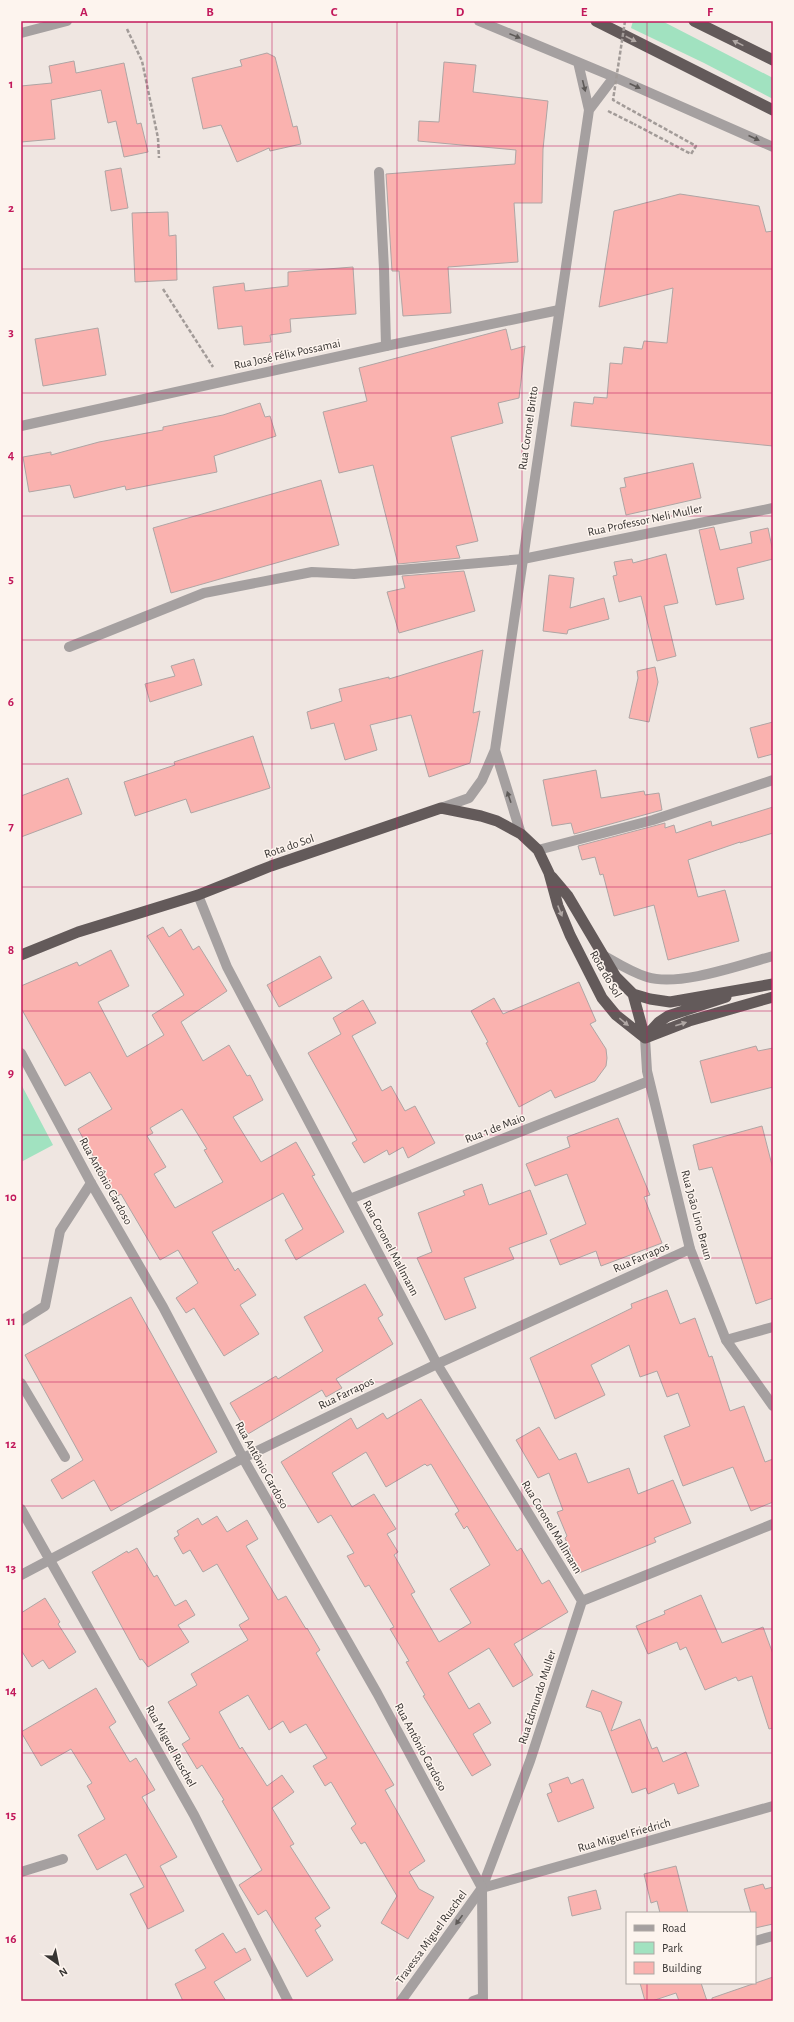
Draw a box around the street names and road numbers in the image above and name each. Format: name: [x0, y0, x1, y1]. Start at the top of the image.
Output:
street label: Rua José Félix Possamai: [233, 337, 341, 371]
street label: Rua Coronel Britto: [516, 385, 540, 471]
street label: Rua Professor Neli Muller: [586, 502, 704, 538]
street label: Rota do Sol: [263, 832, 315, 860]
street label: Rota do Sol: [588, 949, 624, 999]
street label: Rua 1 de Maio: [463, 1111, 527, 1145]
street label: Rua Antônio Cardoso: [77, 1135, 135, 1227]
street label: Rua João Lino Braun: [679, 1169, 715, 1261]
street label: Rua Coronel Mallmann: [361, 1198, 421, 1298]
street label: Rua Farrapos: [611, 1239, 671, 1275]
street label: Rua Farrapos: [316, 1374, 376, 1412]
street label: Rua Antônio Cardoso: [233, 1419, 291, 1511]
street label: Rua Coronel Mallmann: [519, 1478, 585, 1576]
street label: Rua Edmundo Muller: [516, 1648, 558, 1746]
street label: Rua Antônio Cardoso: [393, 1701, 449, 1793]
street label: Rua Miguel Ruschel: [144, 1703, 198, 1789]
street label: Rua Miguel Friedrich: [576, 1816, 672, 1854]
street label: Travessa Miguel Ruschel: [393, 1888, 469, 1986]

